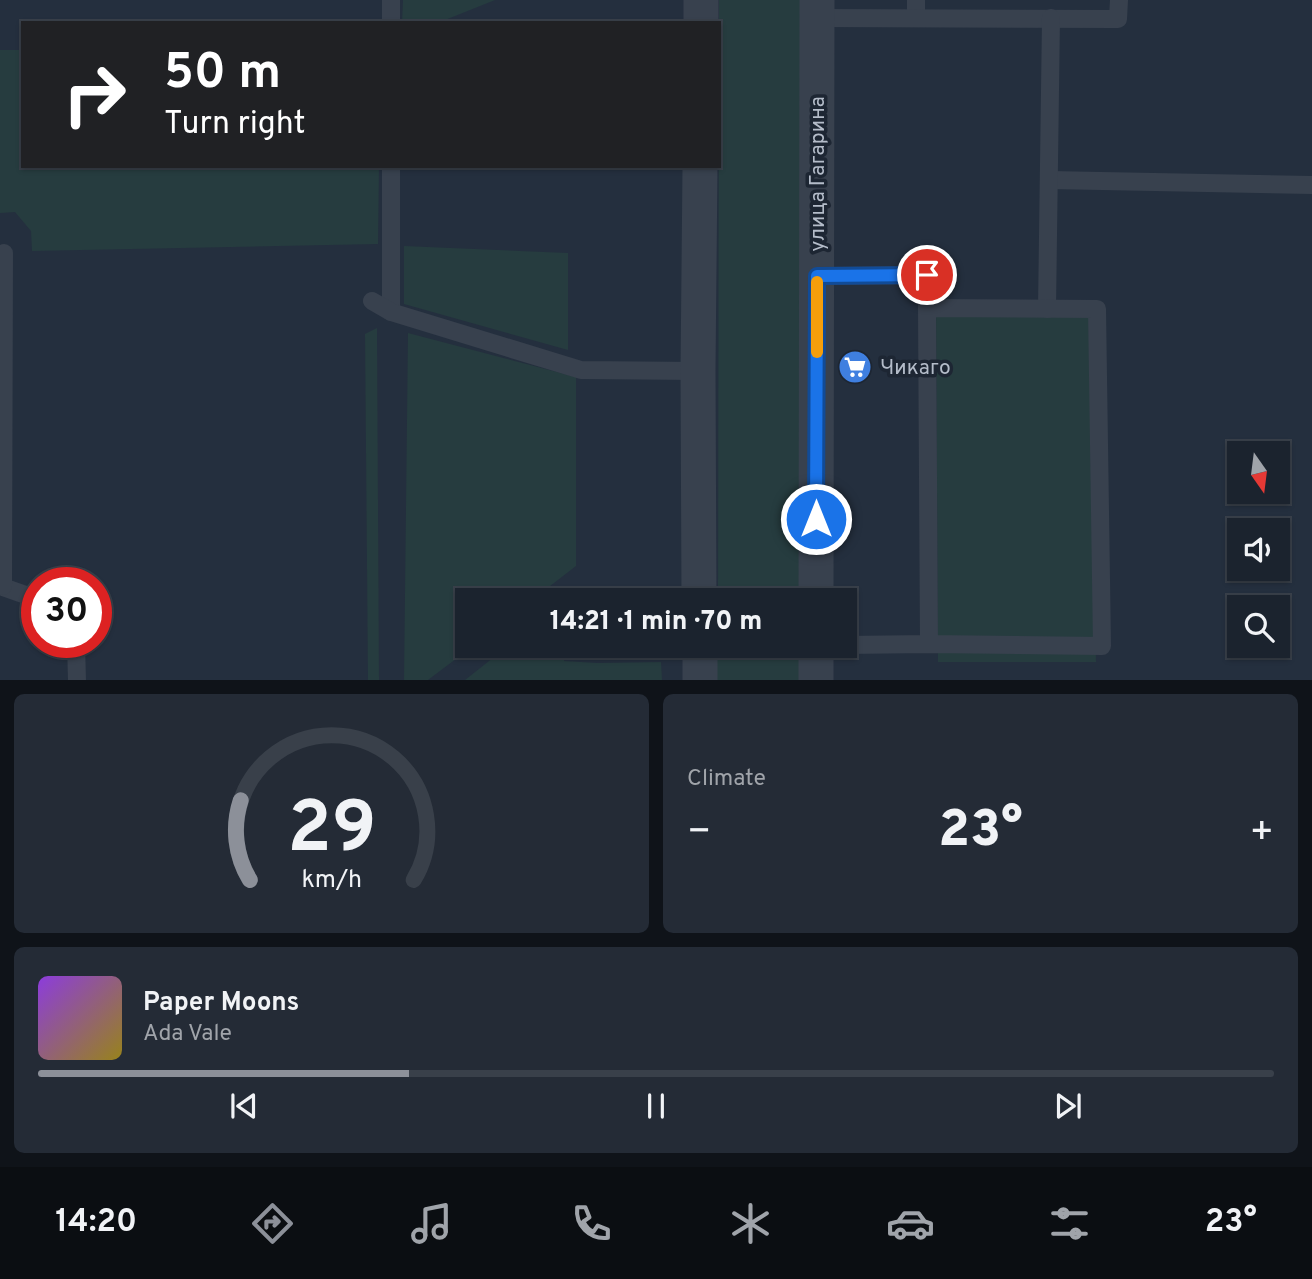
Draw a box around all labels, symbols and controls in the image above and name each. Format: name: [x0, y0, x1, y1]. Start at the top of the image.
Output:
text: 50 m: [164, 44, 281, 106]
icon: right: [49, 49, 140, 140]
street label: улица Гагарина: [805, 96, 832, 252]
text: Turn right: [164, 105, 306, 145]
pin: [897, 245, 957, 305]
icon: arrive: [908, 256, 946, 294]
supermarket icon: Чикаго: [836, 348, 874, 386]
place label: Чикаго: [880, 355, 951, 382]
north arrow: [1227, 441, 1290, 504]
map controls: [1227, 441, 1290, 658]
position arrow: [779, 482, 853, 556]
button: sound: [1227, 518, 1290, 581]
speed limit sign: 30: [21, 567, 112, 658]
button: search: [1227, 595, 1290, 658]
text: 14:21 · 1 min · 70 m: [550, 606, 762, 639]
text: Climate: [687, 765, 766, 794]
text: 29: [287, 786, 376, 878]
text: 23°: [938, 799, 1023, 865]
text: −: [687, 809, 712, 858]
text: +: [1249, 809, 1274, 858]
text: km/h: [301, 864, 362, 896]
text: Paper Moons: [143, 987, 299, 1020]
text: Ada Vale: [143, 1020, 232, 1049]
icon: previous: [225, 1087, 263, 1125]
icon: pause: [637, 1087, 675, 1125]
icon: next: [1049, 1087, 1087, 1125]
icon: directions: [248, 1199, 297, 1248]
icon: music: [407, 1199, 456, 1248]
icon: phone: [567, 1199, 616, 1248]
icon: climate: [726, 1199, 775, 1248]
icon: car: [886, 1199, 935, 1248]
icon: filters: [1045, 1199, 1094, 1248]
text: 14:20: [55, 1203, 137, 1243]
text: 23°: [1205, 1203, 1257, 1243]

